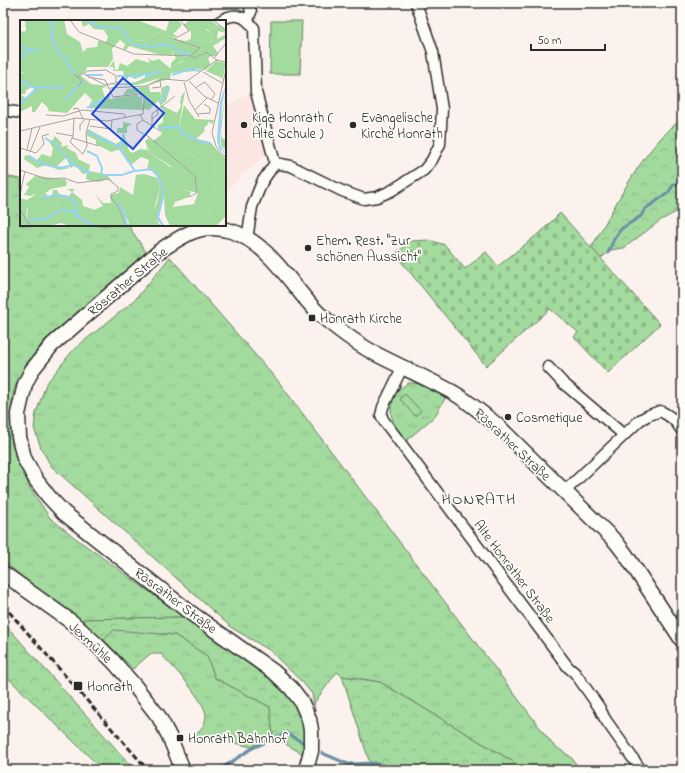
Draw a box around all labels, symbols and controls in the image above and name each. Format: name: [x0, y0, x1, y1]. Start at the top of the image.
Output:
inset map: [20, 20, 226, 226]
scale bar: [531, 26, 605, 52]
text: 50 m: [537, 32, 561, 50]
place label: Kiga Honrath ( Alte Schule ): [252, 108, 334, 145]
place label: Evangelische Kirche Honrath: [361, 108, 443, 145]
marker: Kiga Honrath ( Alte Schule ): [239, 120, 249, 130]
marker: Evangelische Kirche Honrath: [348, 120, 358, 130]
place label: Ehem. Rest. "Zur schönen Aussicht": [316, 231, 421, 268]
street label: Rösrather Straße: [83, 242, 173, 322]
marker: Ehem. Rest. "Zur schönen Aussicht": [303, 243, 313, 253]
place label: Honrath Kirche: [320, 309, 403, 330]
marker: Honrath Kirche: [307, 313, 317, 323]
street label: Rösrather Straße: [469, 404, 556, 487]
place label: Cosmetique: [516, 408, 583, 429]
marker: Cosmetique: [503, 412, 513, 422]
district label: HONRATH: [442, 488, 516, 512]
street label: Alte Honrather Straße: [468, 516, 560, 628]
street label: Rösrather Straße: [129, 563, 221, 640]
street label: Jexmühle: [63, 617, 117, 670]
place label: Honrath: [87, 677, 133, 698]
marker: Honrath: [72, 680, 84, 692]
place label: Honrath Bahnhof: [188, 729, 289, 750]
marker: Honrath Bahnhof: [175, 733, 185, 743]

